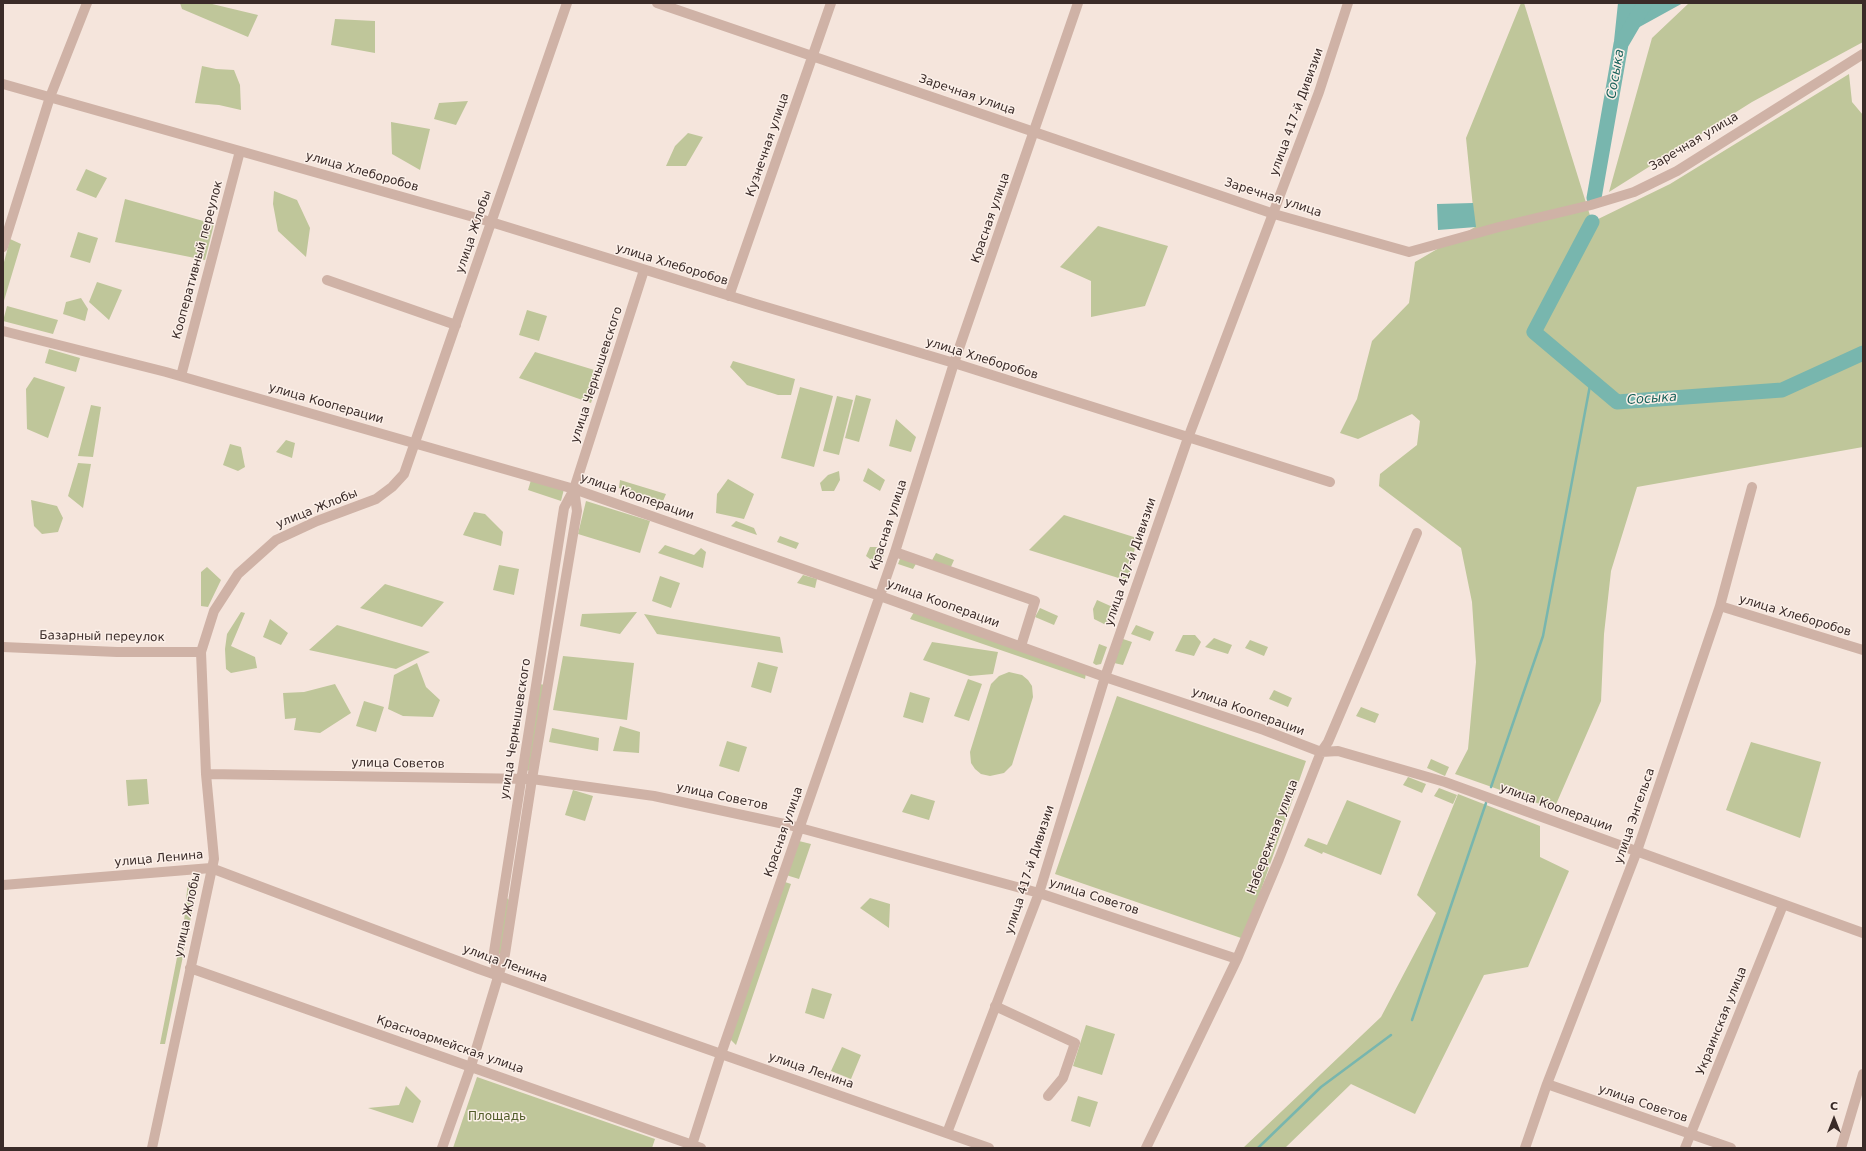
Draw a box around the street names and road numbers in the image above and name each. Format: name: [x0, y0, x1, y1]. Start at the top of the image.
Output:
street label: улица 417-й Дивизии: [1267, 46, 1327, 178]
street label: Заречная улица: [917, 72, 1017, 118]
street label: Кузнечная улица: [744, 91, 792, 199]
street label: Заречная улица: [1647, 110, 1741, 174]
street label: улица Хлеборобов: [304, 149, 420, 195]
street label: Красная улица: [969, 171, 1013, 265]
street label: Заречная улица: [1223, 175, 1323, 221]
street label: Кооперативный переулок: [170, 179, 226, 341]
street label: улица Жлобы: [453, 189, 495, 275]
street label: улица Хлеборобов: [614, 241, 730, 289]
street label: улица Чернышевского: [568, 305, 626, 445]
street label: улица Хлеборобов: [924, 335, 1040, 383]
street label: улица Кооперации: [267, 381, 385, 427]
street label: улица Кооперации: [578, 471, 696, 523]
street label: Красная улица: [868, 478, 910, 572]
street label: улица Жлобы: [274, 486, 360, 532]
street label: улица 417-й Дивизии: [1102, 496, 1160, 628]
street label: улица Кооперации: [885, 577, 1001, 631]
street label: улица Хлеборобов: [1737, 592, 1853, 640]
street label: Базарный переулок: [39, 629, 165, 645]
street label: улица Чернышевского: [498, 657, 534, 801]
street label: улица Кооперации: [1190, 685, 1306, 739]
street label: улица Советов: [351, 756, 445, 772]
street label: улица Энгельса: [1612, 766, 1658, 866]
street label: Набережная улица: [1245, 778, 1301, 896]
street label: улица Советов: [675, 780, 769, 814]
street label: улица Кооперации: [1498, 781, 1614, 835]
street label: Красная улица: [762, 785, 806, 879]
street label: улица 417-й Дивизии: [1002, 804, 1058, 936]
street label: улица Ленина: [114, 848, 204, 870]
street label: улица Жлобы: [172, 871, 204, 959]
street label: улица Советов: [1047, 876, 1141, 918]
street label: улица Ленина: [461, 942, 549, 986]
street label: Украинская улица: [1694, 965, 1750, 1077]
street label: Красноармейская улица: [374, 1013, 526, 1077]
street label: улица Ленина: [767, 1050, 855, 1092]
street label: улица Советов: [1596, 1082, 1690, 1126]

